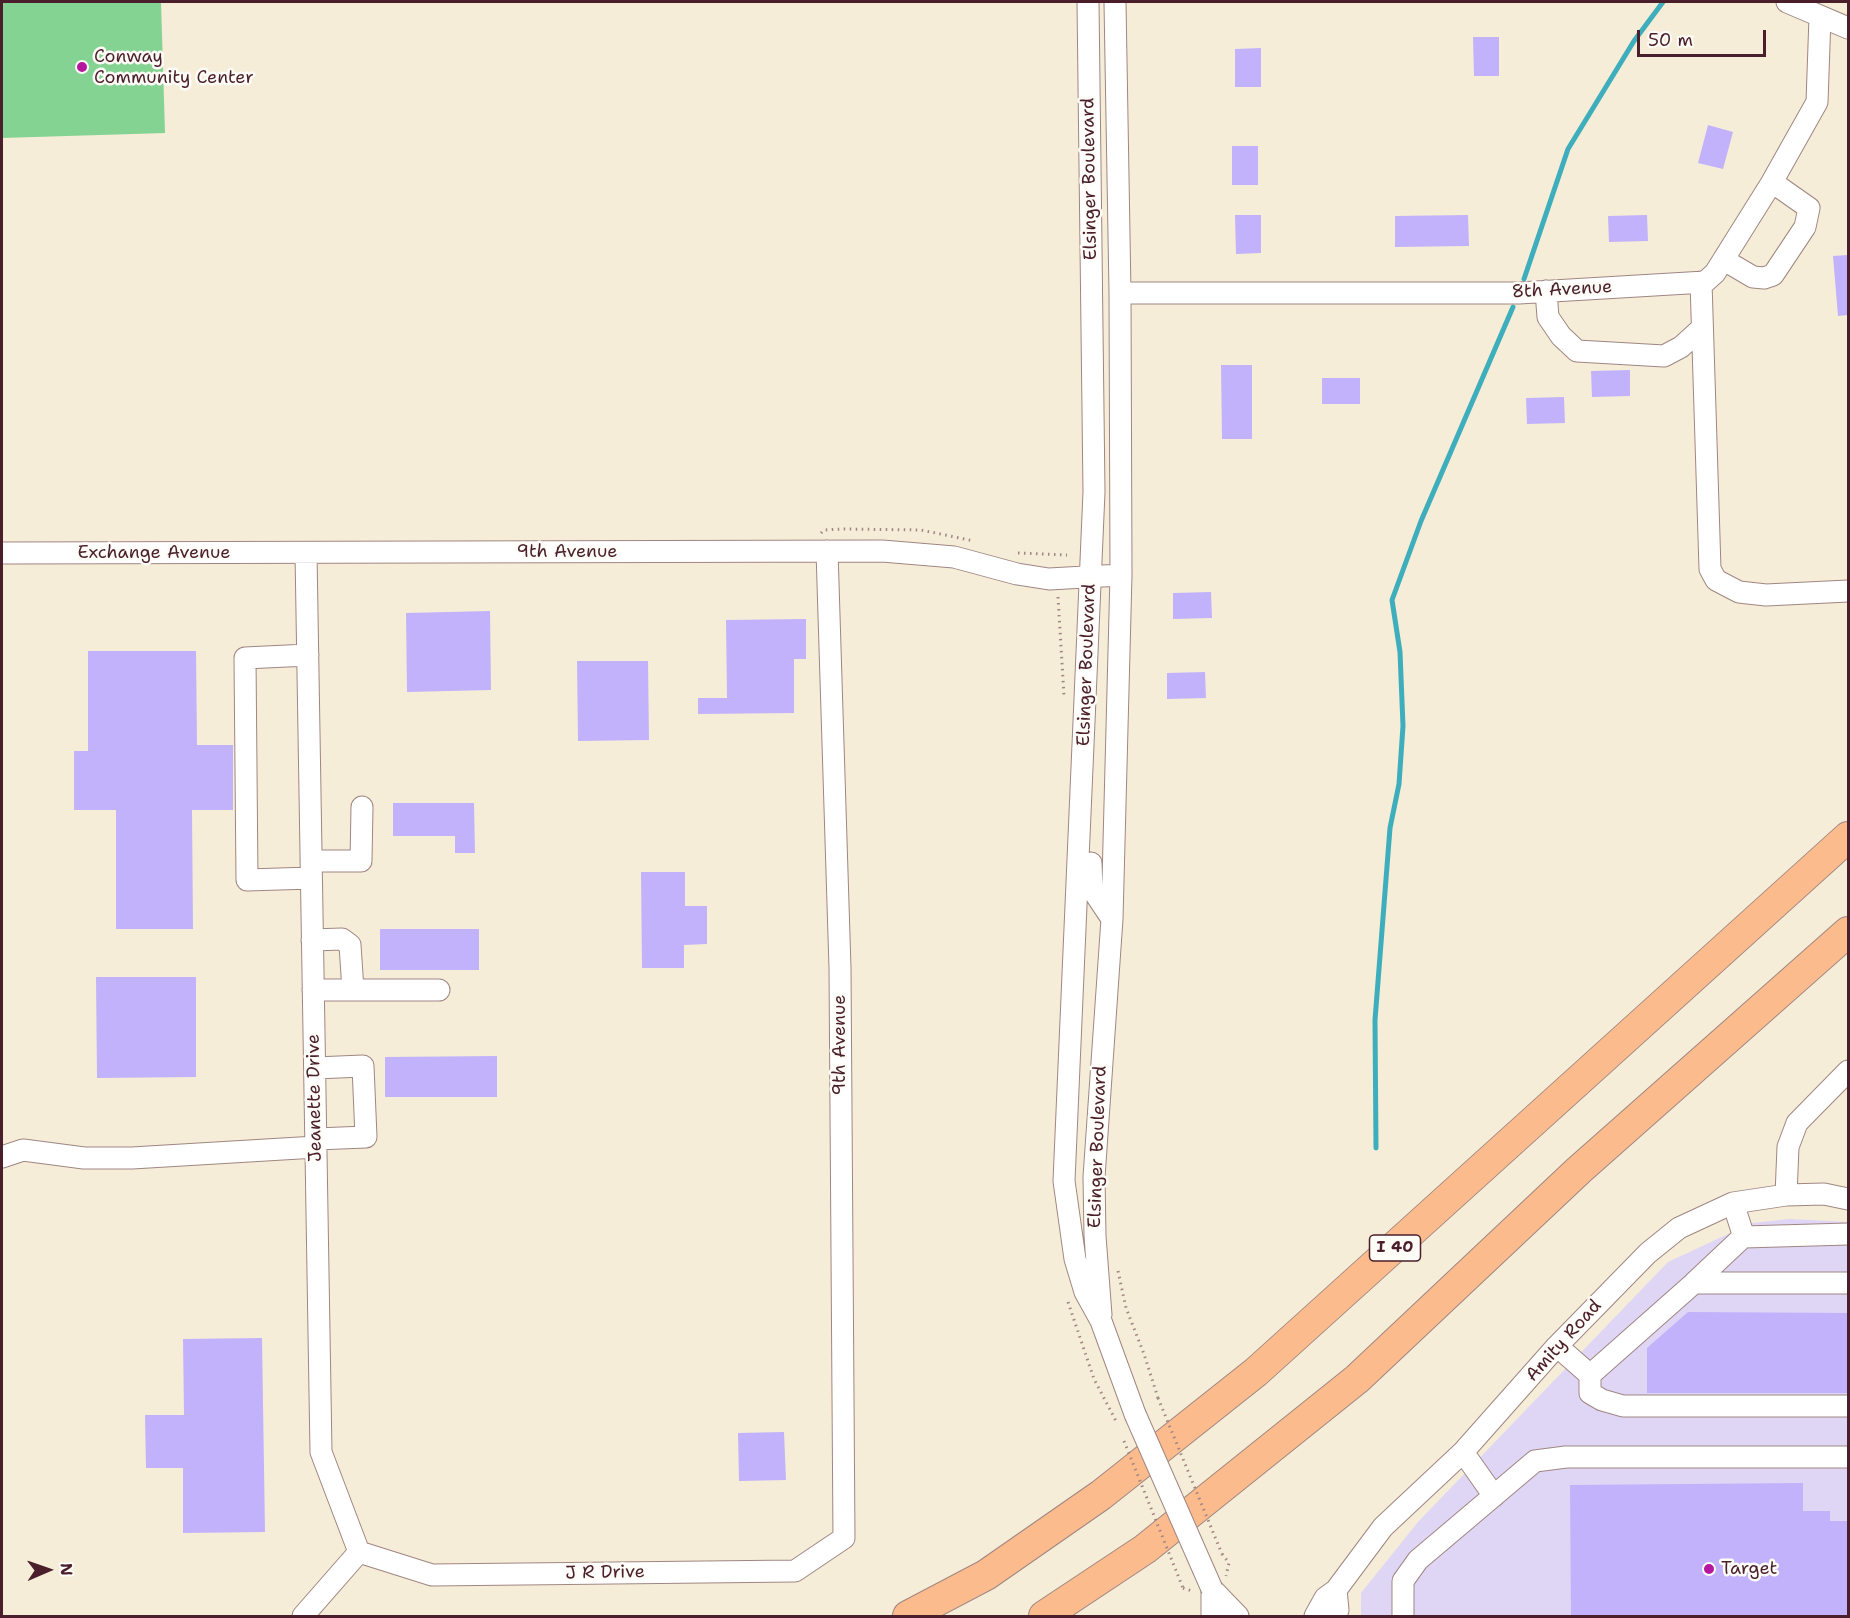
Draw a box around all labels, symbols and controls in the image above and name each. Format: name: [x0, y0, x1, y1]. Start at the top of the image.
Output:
scale bar: [1640, 18, 1769, 56]
text: 50 m: [1648, 28, 1693, 52]
place label: Conway Community Center: [94, 46, 254, 88]
marker: Conway Community Center: [75, 60, 89, 74]
street label: Elsinger Boulevard: [1078, 98, 1102, 260]
street label: 8th Avenue: [1511, 277, 1613, 303]
street label: 9th Avenue: [517, 541, 617, 563]
street label: Exchange Avenue: [78, 542, 230, 564]
street label: Elsinger Boulevard: [1073, 583, 1101, 747]
street label: 9th Avenue: [829, 995, 851, 1095]
street label: Jeanette Drive: [303, 1034, 327, 1162]
street label: Elsinger Boulevard: [1084, 1065, 1112, 1229]
road number: I 40: [1370, 1235, 1420, 1261]
street label: Amity Road: [1522, 1296, 1606, 1386]
north arrow: [18, 1540, 78, 1600]
place label: Target: [1721, 1558, 1777, 1580]
street label: J R Drive: [565, 1562, 645, 1584]
marker: Target: [1702, 1562, 1716, 1576]
text: N: [56, 1563, 77, 1576]

